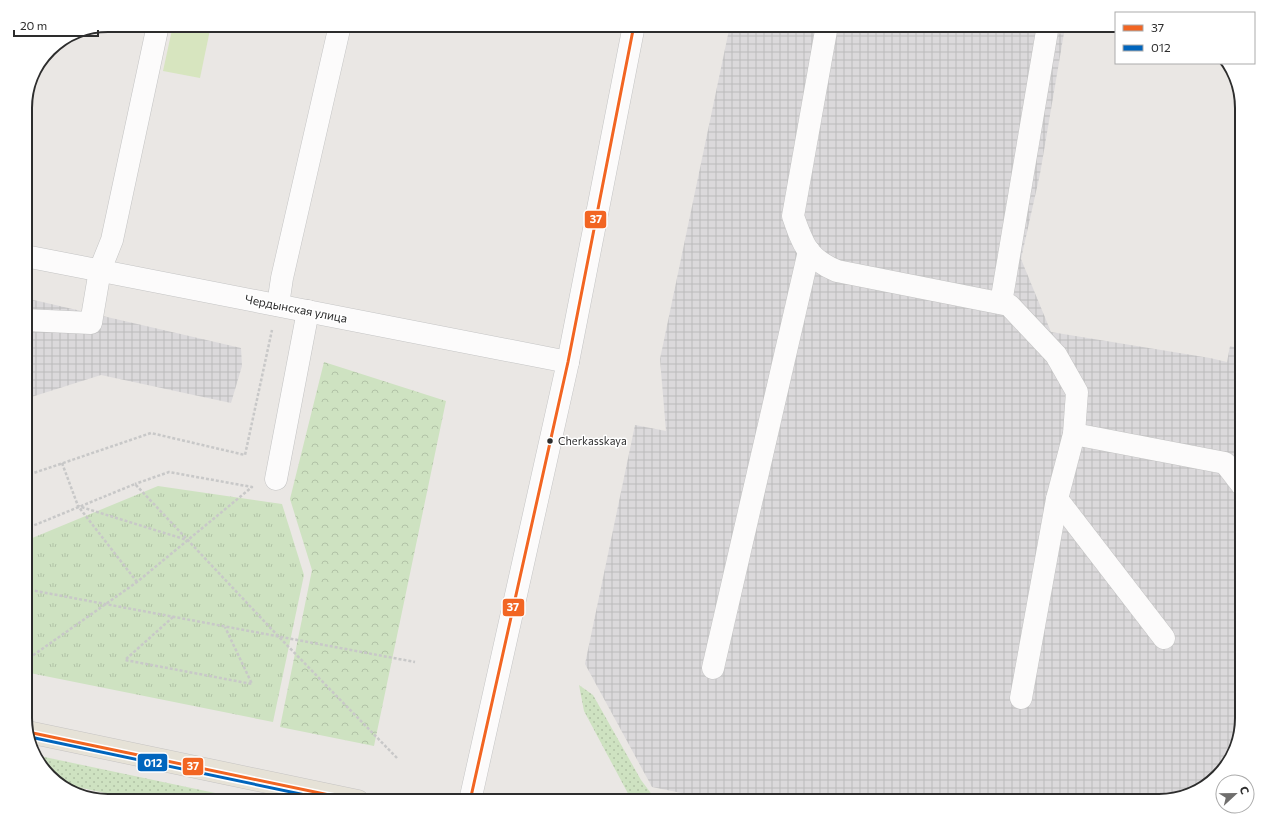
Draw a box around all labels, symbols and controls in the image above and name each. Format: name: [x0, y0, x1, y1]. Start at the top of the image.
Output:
scale bar: [14, 12, 98, 38]
legend: [1115, 12, 1255, 64]
text: 20 m: [20, 18, 47, 32]
text: 37: [1151, 20, 1164, 34]
text: 012: [1151, 40, 1171, 54]
line badge: 37: [584, 210, 607, 229]
text: 37: [590, 212, 602, 225]
street label: Чердынская улица: [244, 291, 349, 325]
place label: Cherkasskaya: [558, 434, 627, 447]
marker: Cherkasskaya: [545, 436, 555, 446]
line badge: 37: [502, 598, 525, 617]
text: 37: [507, 600, 519, 613]
line badge: 012: [137, 753, 168, 772]
text: 012: [144, 756, 162, 769]
line badge: 37: [182, 757, 204, 776]
text: 37: [187, 759, 199, 772]
north arrow: [1215, 774, 1255, 814]
text: С: [1237, 784, 1252, 796]

